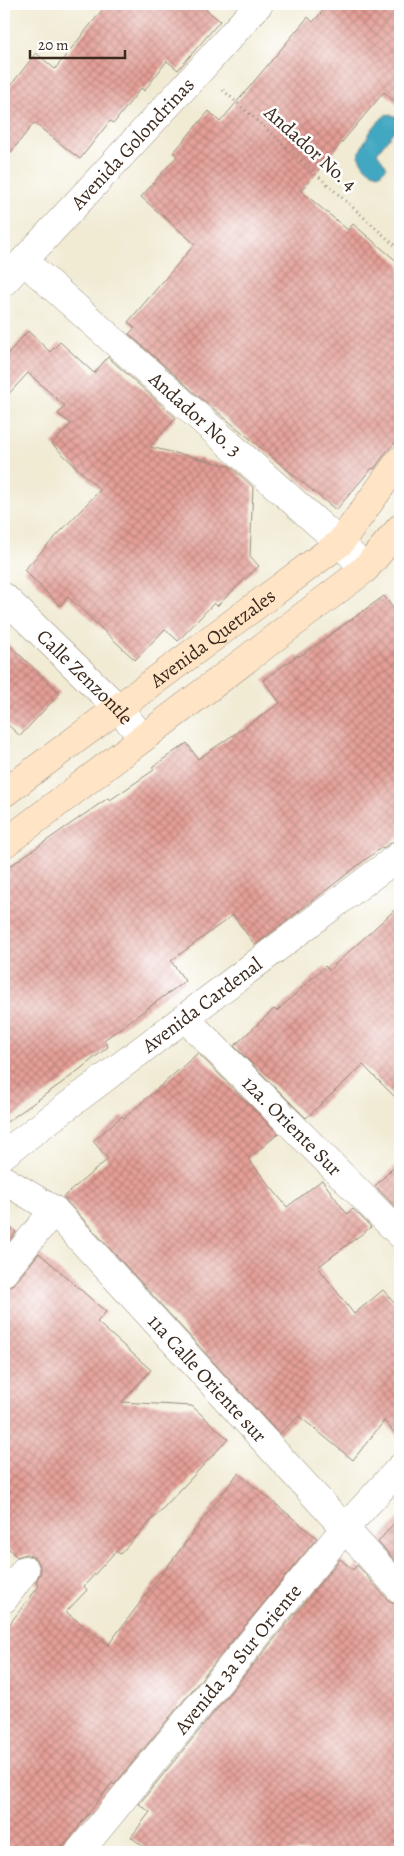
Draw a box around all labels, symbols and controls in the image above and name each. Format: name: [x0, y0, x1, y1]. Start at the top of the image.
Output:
scale bar: [30, 28, 125, 60]
text: 20 m: [38, 35, 69, 55]
street label: Avenida Golondrinas: [64, 72, 201, 216]
street label: Andador No. 4: [258, 99, 363, 197]
street label: Andador No. 3: [142, 365, 247, 463]
street label: Avenida Quetzales: [144, 583, 281, 694]
street label: Calle Zenzontle: [31, 623, 139, 731]
street label: Avenida Cardenal: [136, 951, 268, 1060]
street label: 12a. Oriente Sur: [236, 1070, 348, 1182]
street label: 11a Calle Oriente sur: [142, 1309, 273, 1449]
street label: Avenida 3a Sur Oriente: [168, 1578, 308, 1741]

